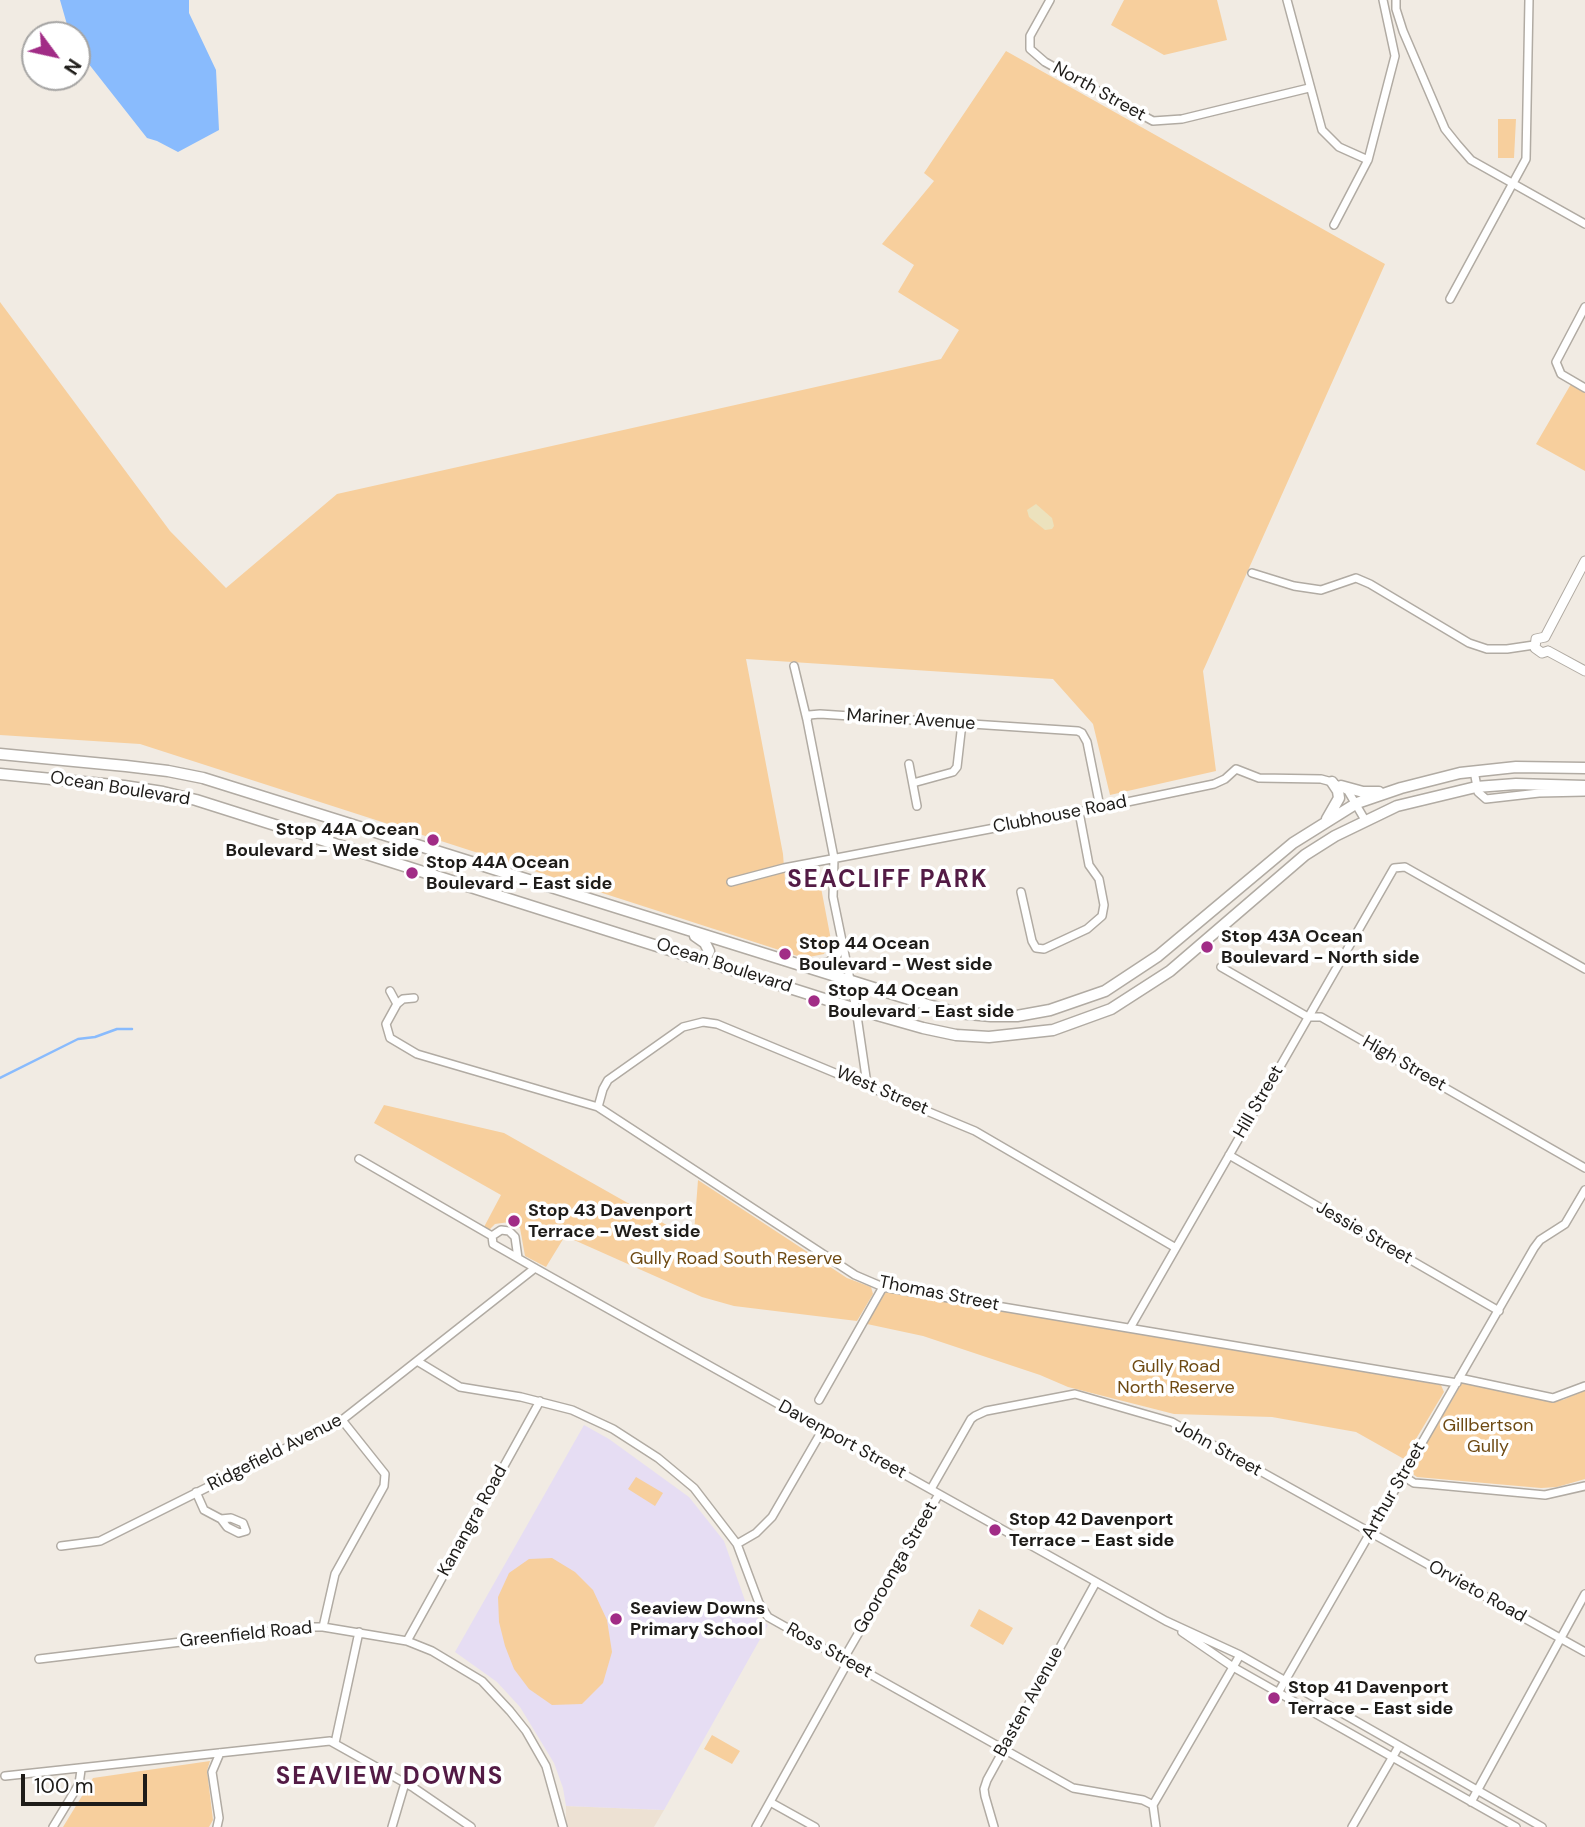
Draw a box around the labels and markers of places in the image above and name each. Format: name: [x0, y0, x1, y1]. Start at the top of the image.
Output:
place label: Stop 44A Ocean Boulevard - West side: [226, 819, 419, 862]
marker: Stop 44A Ocean Boulevard - West side: [425, 832, 441, 848]
place label: Stop 44A Ocean Boulevard - East side: [426, 852, 612, 894]
marker: Stop 44A Ocean Boulevard - East side: [404, 865, 420, 881]
place label: Stop 43A Ocean Boulevard - North side: [1221, 926, 1420, 968]
place label: Stop 44 Ocean Boulevard - West side: [799, 933, 992, 976]
marker: Stop 43A Ocean Boulevard - North side: [1199, 939, 1215, 955]
marker: Stop 44 Ocean Boulevard - West side: [777, 946, 793, 962]
place label: Stop 44 Ocean Boulevard - East side: [828, 980, 1014, 1023]
marker: Stop 44 Ocean Boulevard - East side: [806, 993, 822, 1009]
place label: Stop 43 Davenport Terrace - West side: [528, 1200, 700, 1242]
marker: Stop 43 Davenport Terrace - West side: [506, 1213, 522, 1229]
place label: Stop 42 Davenport Terrace - East side: [1009, 1509, 1174, 1552]
marker: Stop 42 Davenport Terrace - East side: [987, 1522, 1003, 1538]
place label: Seaview Downs Primary School: [630, 1598, 765, 1640]
marker: Seaview Downs Primary School: [608, 1611, 624, 1627]
place label: Stop 41 Davenport Terrace - East side: [1288, 1677, 1453, 1720]
marker: Stop 41 Davenport Terrace - East side: [1266, 1690, 1282, 1706]

